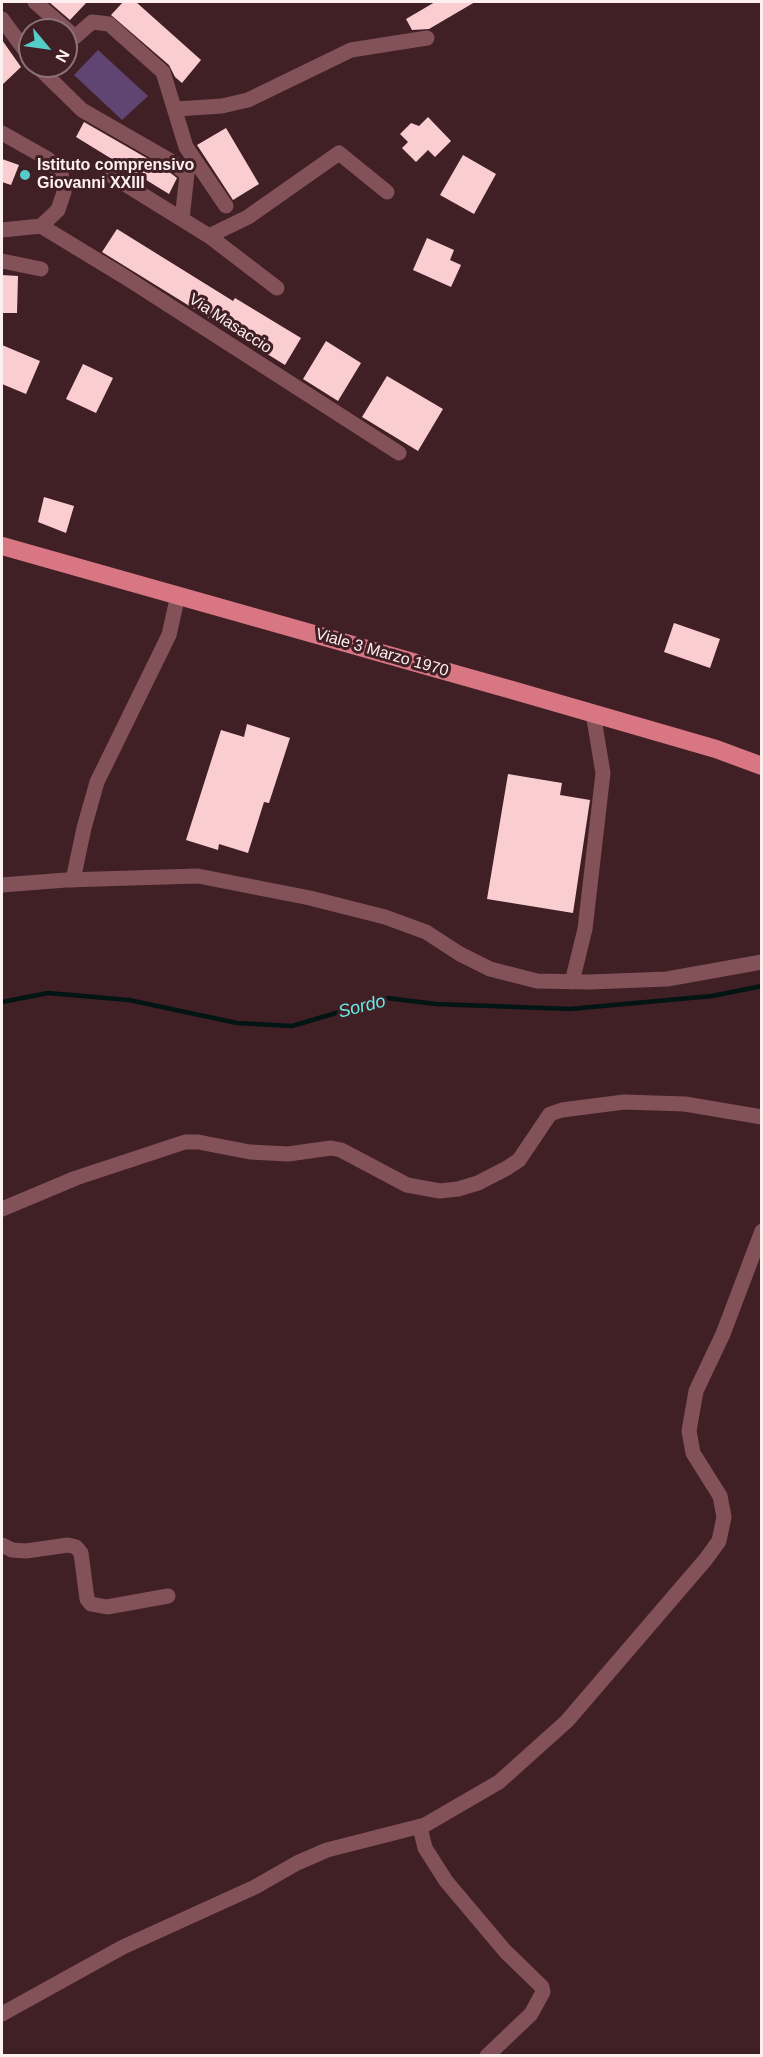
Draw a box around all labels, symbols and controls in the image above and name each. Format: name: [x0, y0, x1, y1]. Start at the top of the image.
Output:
north arrow: [18, 18, 78, 78]
text: N: [52, 47, 73, 65]
place label: Istituto comprensivo Giovanni XXIII: [37, 156, 194, 194]
marker: Istituto comprensivo Giovanni XXIII: [18, 168, 32, 182]
street label: Via Masaccio: [185, 290, 275, 358]
street label: Viale 3 Marzo 1970: [313, 625, 451, 681]
water label: Sordo: [336, 991, 388, 1023]

